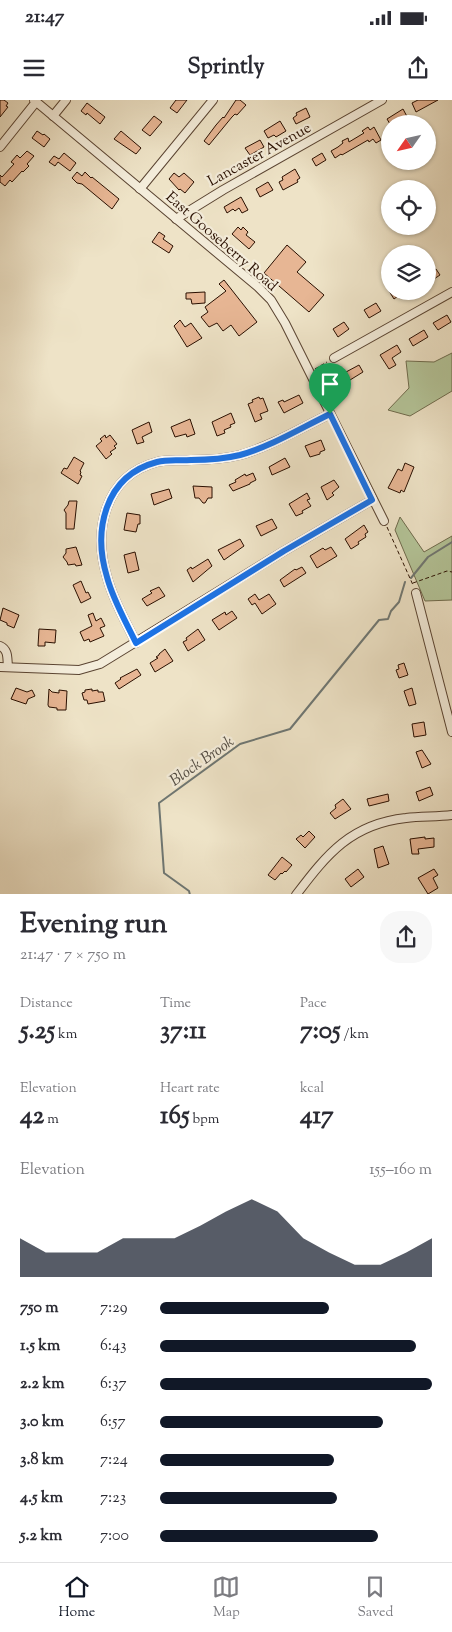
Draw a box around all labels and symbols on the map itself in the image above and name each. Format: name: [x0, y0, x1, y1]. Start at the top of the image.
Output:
north arrow: [381, 115, 436, 170]
street label: Lancaster Avenue: [204, 118, 315, 192]
street label: East Gooseberry Road: [160, 187, 282, 297]
pin: [309, 363, 351, 414]
water label: Block Brook: [166, 731, 239, 793]

